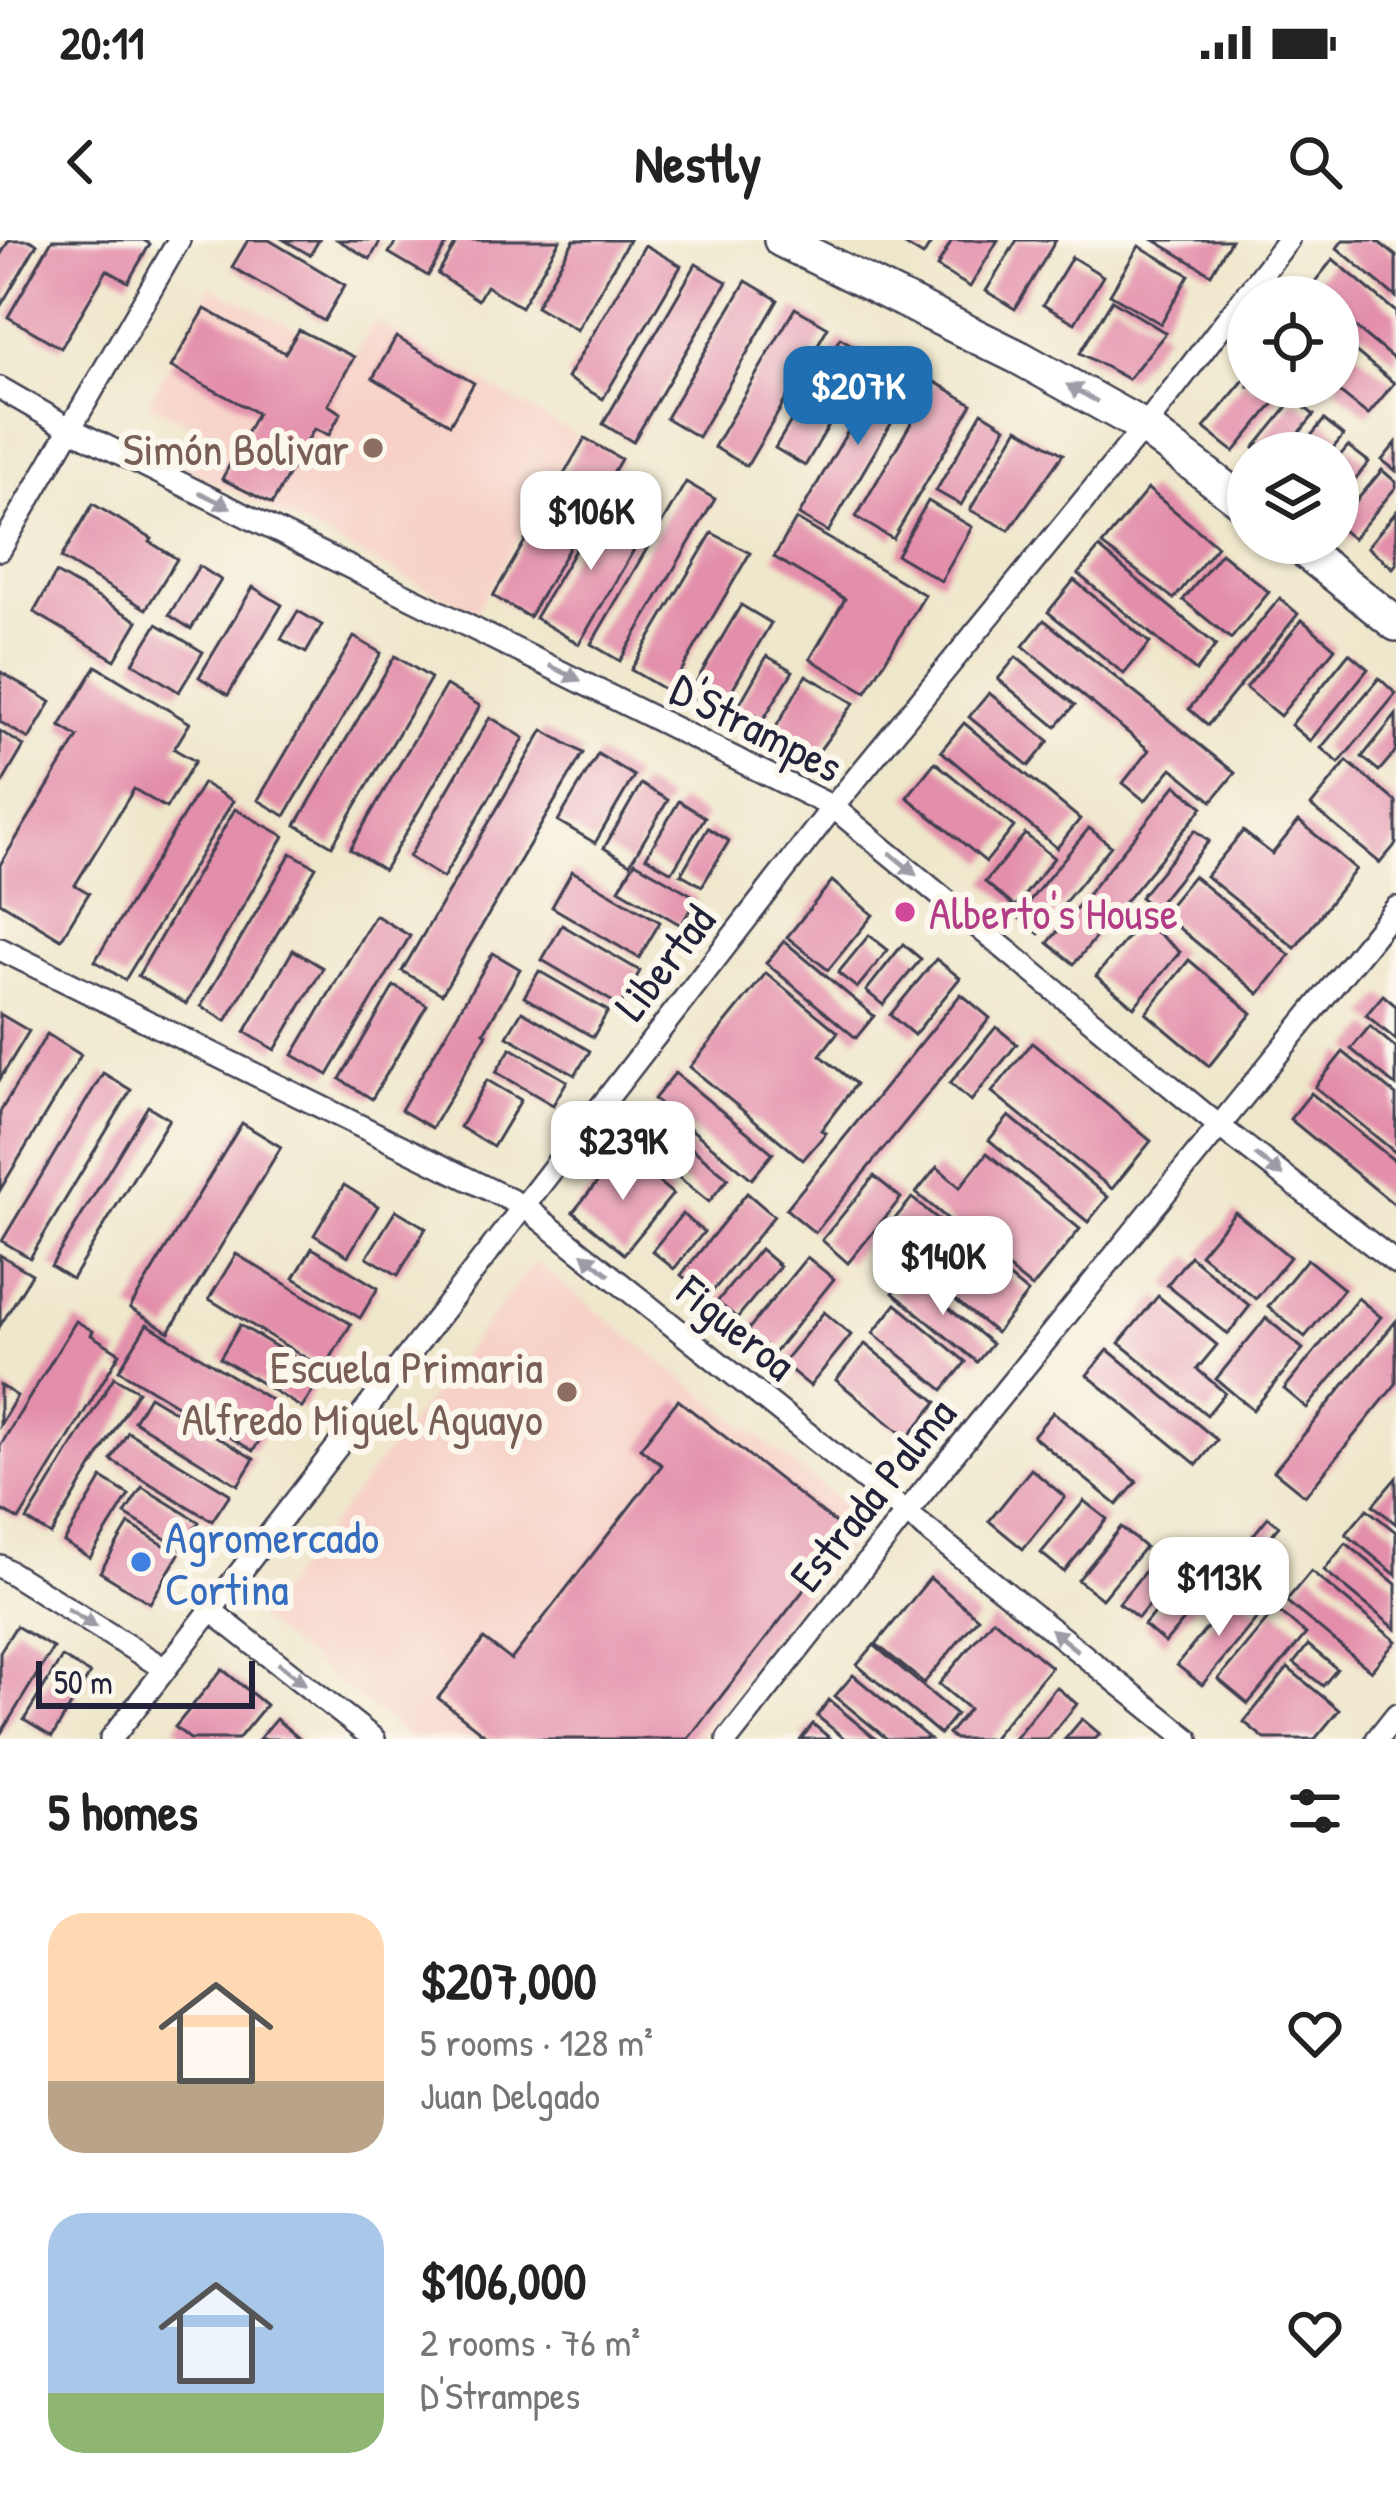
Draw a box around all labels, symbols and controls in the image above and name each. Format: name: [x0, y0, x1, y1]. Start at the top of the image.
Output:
text: 20:11: [60, 12, 144, 73]
text: Nestly: [635, 126, 761, 199]
icon: back: [48, 129, 114, 195]
icon: search: [1282, 129, 1348, 195]
map controls: [1227, 276, 1359, 564]
button: locate: [1227, 276, 1359, 408]
pin: $207K: [774, 346, 942, 448]
text: $207K: [810, 358, 906, 411]
one-way arrow: [1065, 383, 1100, 404]
place label: Simón Bolivar: [123, 418, 349, 479]
button: layers: [1227, 432, 1359, 564]
marker: Simón Bolivar: [360, 435, 386, 461]
pin: $106K: [507, 471, 675, 573]
text: $106K: [547, 483, 635, 536]
one-way arrow: [198, 490, 233, 510]
street label: D'Strampes: [661, 658, 853, 796]
one-way arrow: [548, 663, 583, 683]
one-way arrow: [888, 851, 918, 877]
place label: Alberto's House: [929, 882, 1178, 943]
street label: Libertad: [600, 892, 728, 1032]
marker: Alberto's House: [892, 899, 918, 925]
pin: $239K: [539, 1101, 707, 1203]
text: $239K: [578, 1113, 668, 1166]
one-way arrow: [1253, 1152, 1285, 1177]
pin: $140K: [859, 1216, 1027, 1318]
text: $140K: [900, 1228, 986, 1281]
one-way arrow: [581, 1252, 612, 1277]
street label: Figueroa: [664, 1260, 809, 1393]
place label: Escuela Primaria Alfredo Miguel Aguayo: [182, 1336, 543, 1449]
marker: Escuela Primaria Alfredo Miguel Aguayo: [554, 1379, 580, 1405]
street label: Estrada Palma: [775, 1384, 969, 1604]
place label: Agromercado Cortina: [165, 1506, 379, 1619]
pin: $113K: [1135, 1537, 1303, 1639]
marker: Agromercado Cortina: [128, 1549, 154, 1575]
text: $113K: [1176, 1549, 1262, 1602]
one-way arrow: [65, 1607, 99, 1628]
one-way arrow: [1048, 1628, 1079, 1653]
scale bar: [36, 1655, 255, 1708]
text: 50 m: [54, 1660, 113, 1704]
one-way arrow: [276, 1661, 307, 1686]
text: 5 homes: [48, 1777, 198, 1846]
icon: filters: [1282, 1778, 1348, 1844]
text: $207,000: [420, 1946, 597, 2015]
icon: home: [144, 1961, 288, 2105]
icon: heart: [1282, 2000, 1348, 2066]
text: 5 rooms · 128 m²: [420, 2015, 653, 2068]
text: Juan Delgado: [420, 2068, 600, 2121]
text: $106,000: [420, 2246, 586, 2315]
icon: home: [144, 2261, 288, 2405]
icon: heart: [1282, 2300, 1348, 2366]
text: 2 rooms · 76 m²: [420, 2315, 640, 2368]
text: D'Strampes: [420, 2368, 580, 2421]

